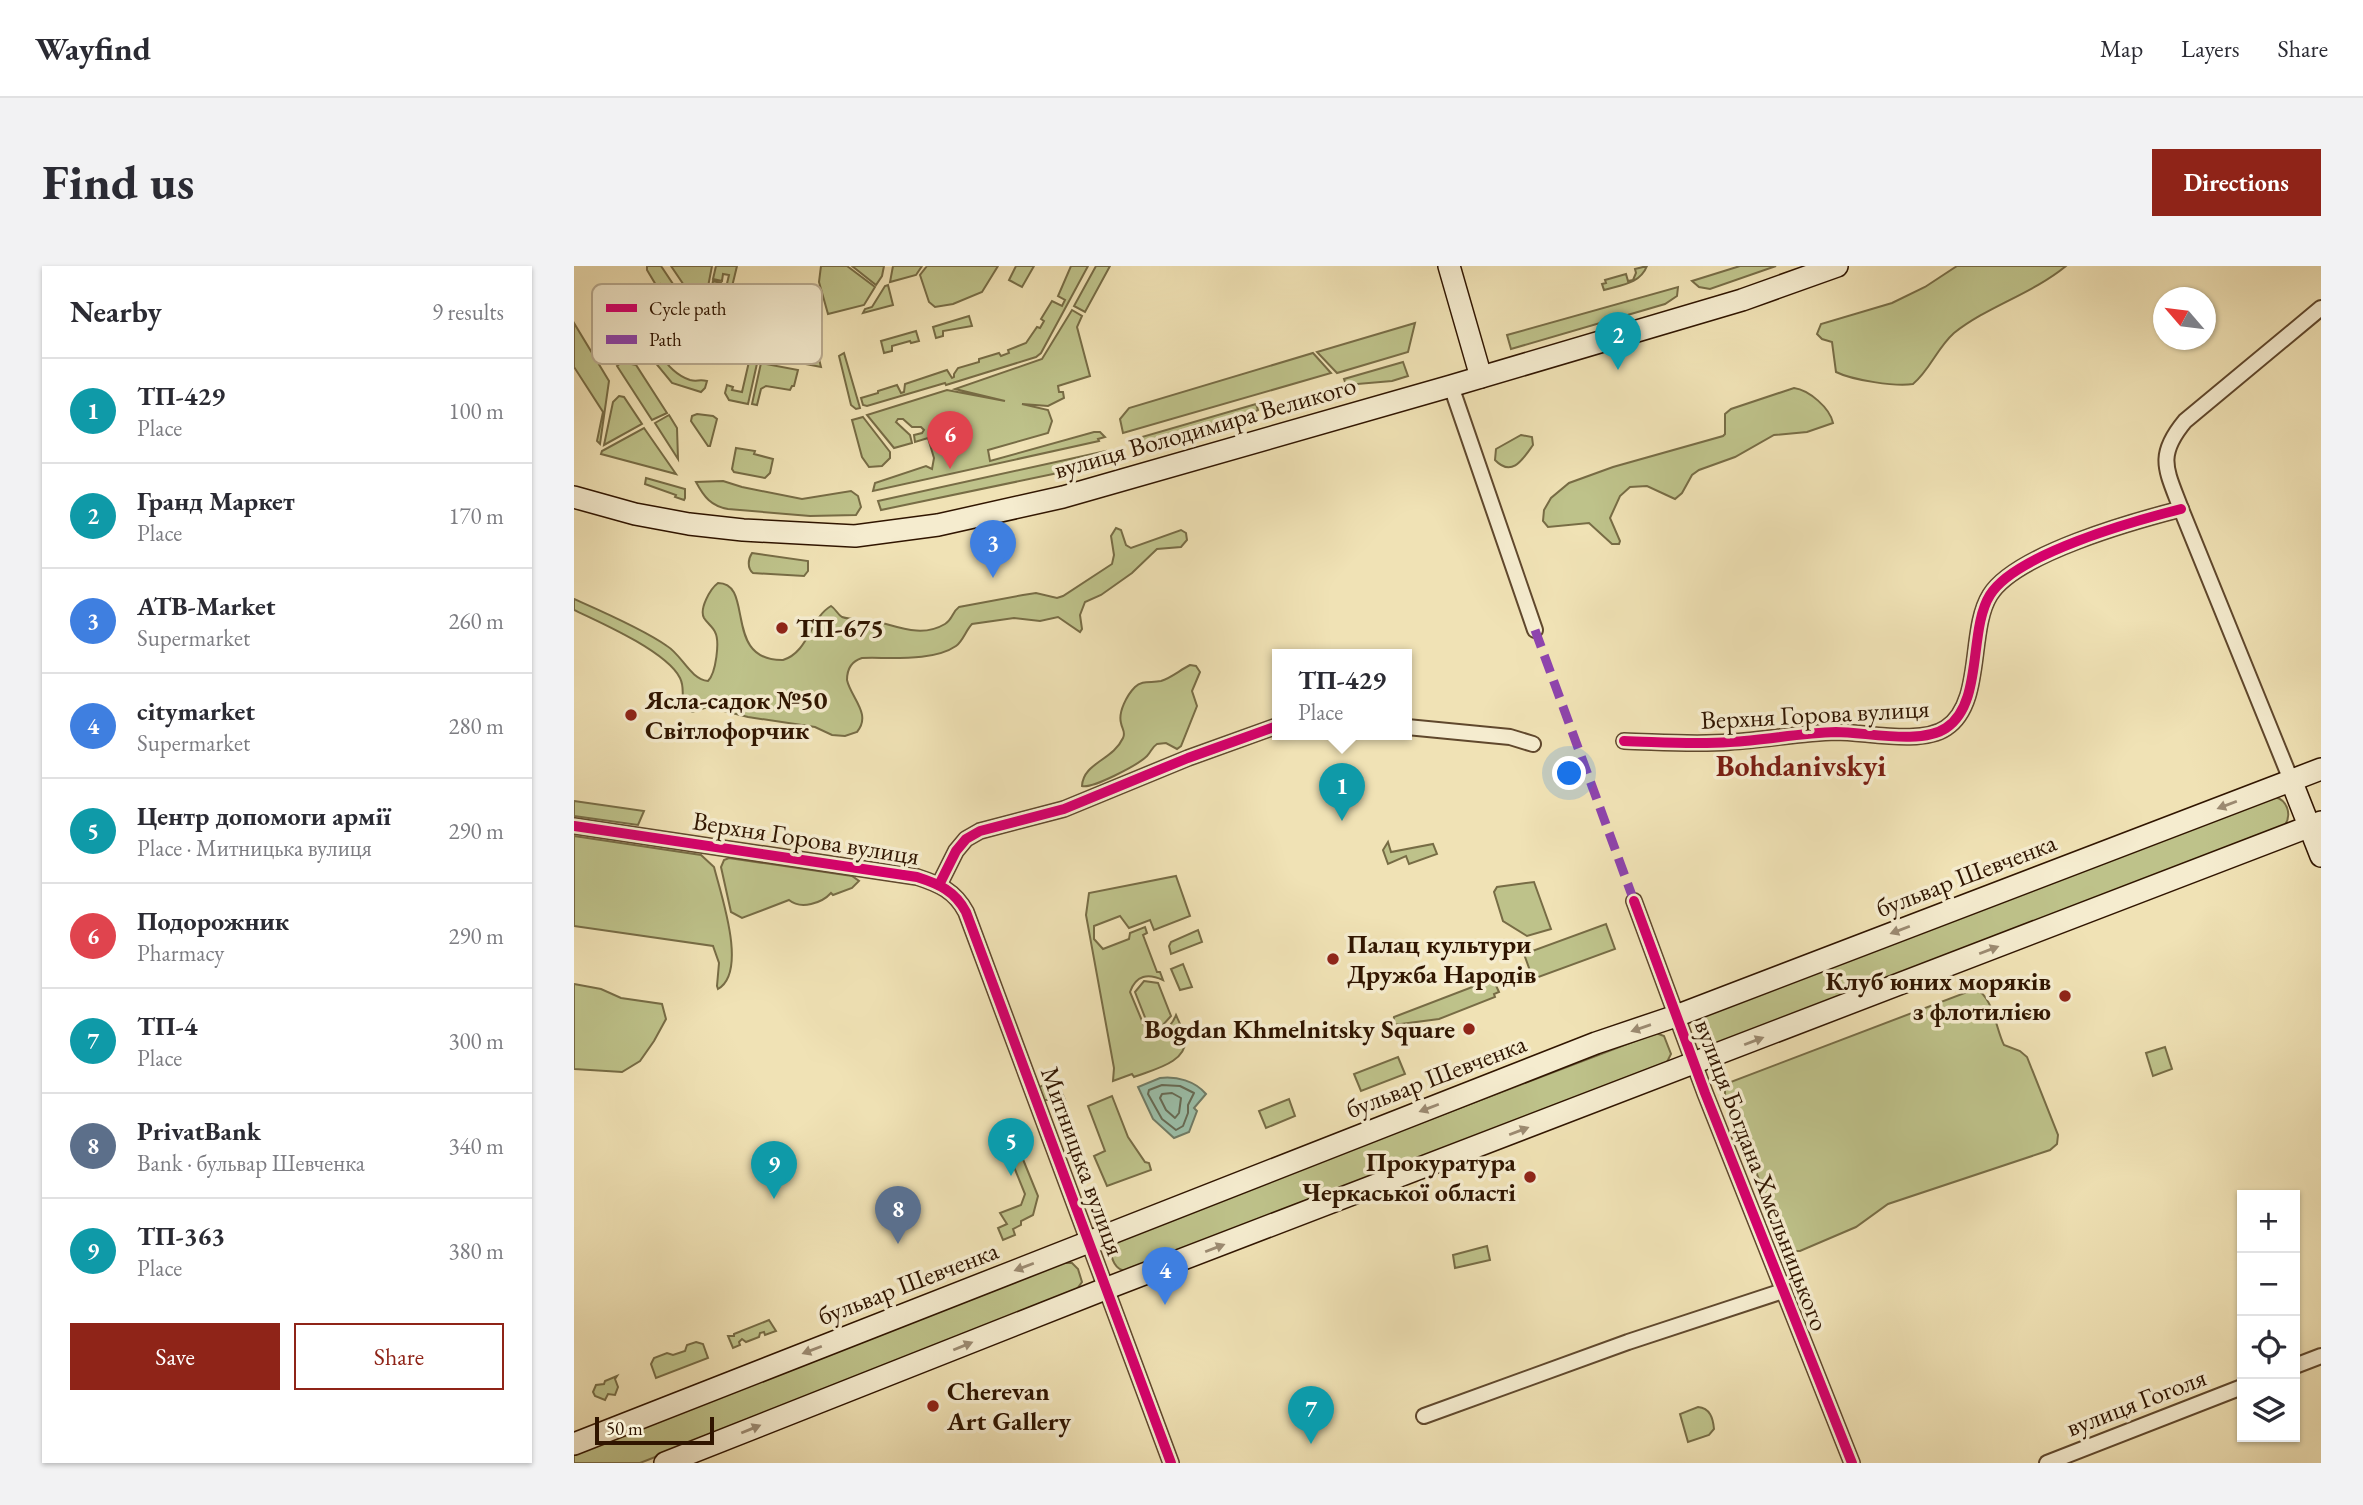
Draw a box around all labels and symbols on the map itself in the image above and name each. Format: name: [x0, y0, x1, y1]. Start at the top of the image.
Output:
legend: [592, 284, 822, 364]
north arrow: [2153, 287, 2216, 350]
text: Cycle path: [649, 296, 727, 321]
pin: 2: [1595, 312, 1641, 370]
text: Path: [649, 327, 682, 352]
street label: вулиця Володимира Великого: [1050, 368, 1360, 486]
pin: 6: [927, 411, 973, 469]
pin: 3: [970, 520, 1016, 578]
place label: ТП-675: [796, 611, 884, 645]
marker: ТП-675: [774, 620, 790, 636]
place label: Ясла-садок №50 Світлофорчик: [644, 683, 828, 747]
street label: Верхня Горова вулиця: [1700, 691, 1930, 737]
marker: Ясла-садок №50 Світлофорчик: [623, 707, 639, 723]
district label: Bohdanivskyi: [1716, 746, 1886, 785]
your location: [1552, 756, 1586, 790]
pin: 1: [1319, 763, 1365, 821]
one-way arrow: [2216, 799, 2237, 810]
street label: Верхня Горова вулиця: [690, 803, 922, 873]
street label: бульвар Шевченка: [1871, 825, 2062, 925]
one-way arrow: [1890, 925, 1911, 936]
place label: Палац культури Дружба Народів: [1347, 927, 1536, 991]
one-way arrow: [1979, 945, 2000, 956]
marker: Палац культури Дружба Народів: [1325, 951, 1341, 967]
place label: Клуб юних моряків з флотилією: [1825, 964, 2051, 1028]
marker: Клуб юних моряків з флотилією: [2057, 988, 2073, 1004]
place label: Bogdan Khmelnitsky Square: [1144, 1012, 1455, 1046]
street label: вулиця Богдана Хмельницького: [1687, 1014, 1837, 1336]
marker: Bogdan Khmelnitsky Square: [1461, 1021, 1477, 1037]
one-way arrow: [1631, 1023, 1652, 1034]
street label: бульвар Шевченка: [1341, 1026, 1532, 1126]
one-way arrow: [1744, 1035, 1765, 1046]
street label: Митницька вулиця: [1033, 1062, 1133, 1260]
one-way arrow: [1418, 1103, 1439, 1114]
pin: 5: [988, 1118, 1034, 1176]
one-way arrow: [1508, 1126, 1529, 1137]
pin: 9: [751, 1141, 797, 1199]
place label: Прокуратура Черкаської області: [1302, 1145, 1517, 1209]
marker: Прокуратура Черкаської області: [1522, 1169, 1538, 1185]
pin: 8: [875, 1186, 921, 1244]
street label: бульвар Шевченка: [813, 1233, 1004, 1333]
one-way arrow: [1204, 1242, 1225, 1253]
pin: 4: [1142, 1247, 1188, 1305]
one-way arrow: [1013, 1261, 1034, 1272]
one-way arrow: [953, 1340, 974, 1351]
one-way arrow: [802, 1345, 823, 1356]
street label: вулиця Гоголя: [2061, 1360, 2211, 1444]
place label: Cherevan Art Gallery: [946, 1374, 1071, 1438]
pin: 7: [1288, 1386, 1334, 1444]
marker: Cherevan Art Gallery: [925, 1398, 941, 1414]
scale bar: [595, 1414, 714, 1446]
one-way arrow: [741, 1424, 762, 1435]

